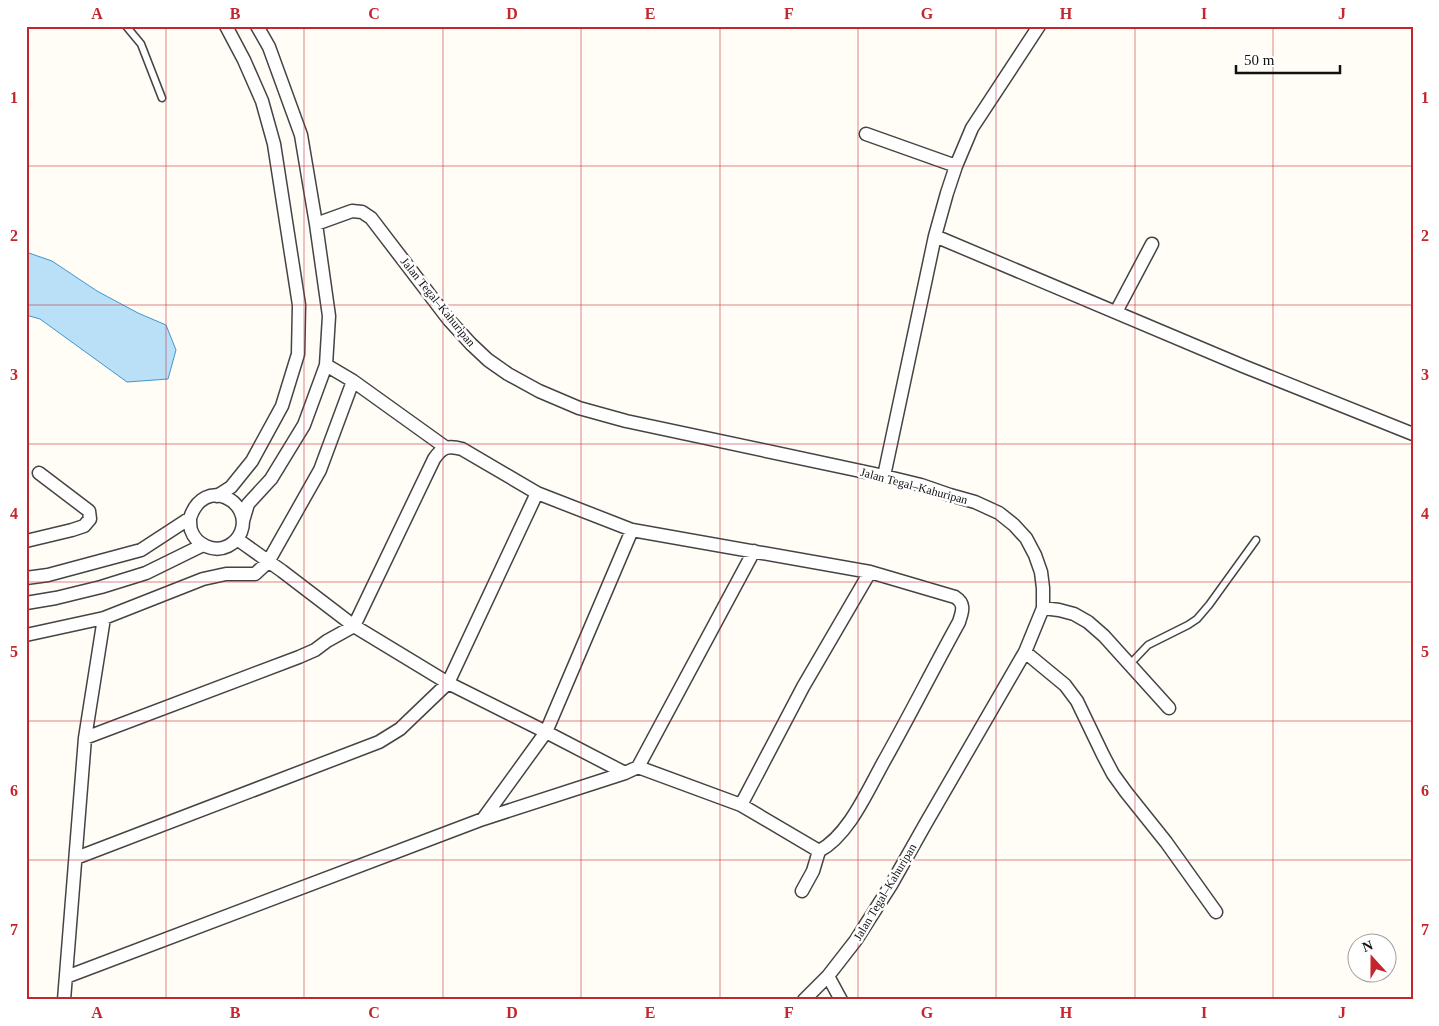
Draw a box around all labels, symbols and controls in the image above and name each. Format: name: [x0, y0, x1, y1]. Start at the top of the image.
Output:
text: A: [91, 5, 103, 22]
text: B: [230, 5, 241, 22]
text: C: [368, 5, 380, 22]
text: D: [506, 5, 518, 22]
text: E: [645, 5, 655, 22]
text: F: [784, 5, 794, 22]
text: G: [921, 5, 934, 22]
text: H: [1060, 5, 1073, 22]
text: I: [1201, 5, 1207, 22]
text: J: [1338, 5, 1346, 22]
scale bar: [1236, 42, 1340, 74]
text: 50 m: [1244, 52, 1275, 68]
text: 1: [10, 89, 18, 106]
text: 1: [1421, 89, 1429, 106]
text: 2: [10, 227, 18, 244]
text: 2: [1421, 227, 1429, 244]
street label: Jalan Tegal–Kahuripan: [398, 255, 478, 349]
text: 3: [10, 366, 18, 383]
text: 3: [1421, 366, 1429, 383]
street label: Jalan Tegal–Kahuripan: [859, 465, 969, 507]
text: 4: [10, 505, 18, 522]
text: 4: [1421, 505, 1429, 522]
text: 5: [10, 643, 18, 660]
text: 5: [1421, 643, 1429, 660]
text: 6: [10, 782, 18, 799]
text: 6: [1421, 782, 1429, 799]
street label: Jalan Tegal–Kahuripan: [851, 841, 919, 943]
text: 7: [10, 921, 18, 938]
text: 7: [1421, 921, 1429, 938]
north arrow: [1346, 934, 1396, 984]
text: N: [1360, 938, 1375, 955]
text: A: [91, 1004, 103, 1021]
text: B: [230, 1004, 241, 1021]
text: C: [368, 1004, 380, 1021]
text: D: [506, 1004, 518, 1021]
text: E: [645, 1004, 655, 1021]
text: F: [784, 1004, 794, 1021]
text: G: [921, 1004, 934, 1021]
text: H: [1060, 1004, 1073, 1021]
text: I: [1201, 1004, 1207, 1021]
text: J: [1338, 1004, 1346, 1021]

